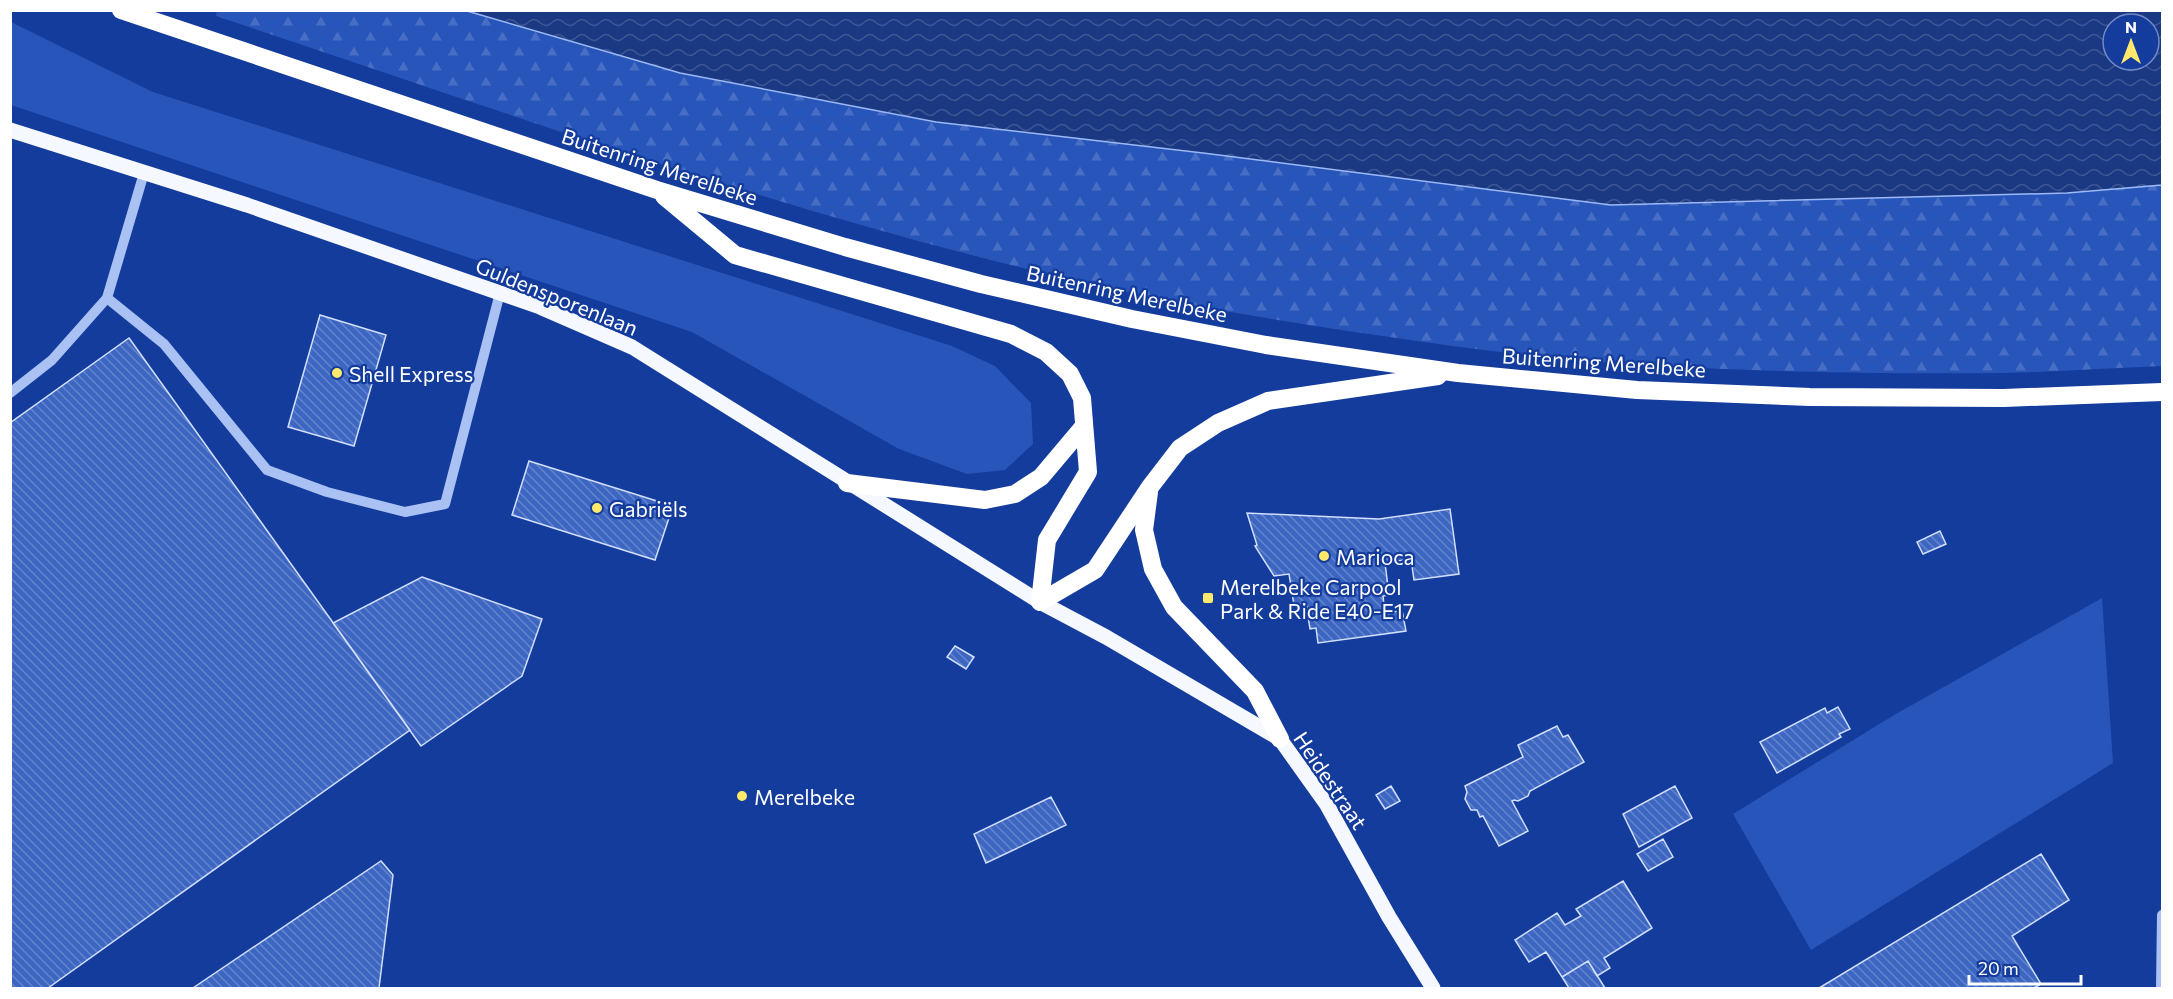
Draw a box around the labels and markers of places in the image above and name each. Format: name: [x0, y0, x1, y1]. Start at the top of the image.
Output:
place label: Shell Express: [349, 361, 473, 386]
marker: Shell Express: [330, 366, 344, 380]
place label: Gabriëls: [609, 496, 688, 521]
marker: Gabriëls: [590, 501, 604, 515]
place label: Marioca: [1336, 544, 1415, 569]
marker: Marioca: [1317, 549, 1331, 563]
place label: Merelbeke Carpool Park & Ride E40-E17: [1220, 574, 1414, 623]
marker: Merelbeke Carpool Park & Ride E40-E17: [1201, 591, 1215, 605]
place label: Merelbeke: [754, 784, 855, 809]
marker: Merelbeke: [735, 789, 749, 803]

